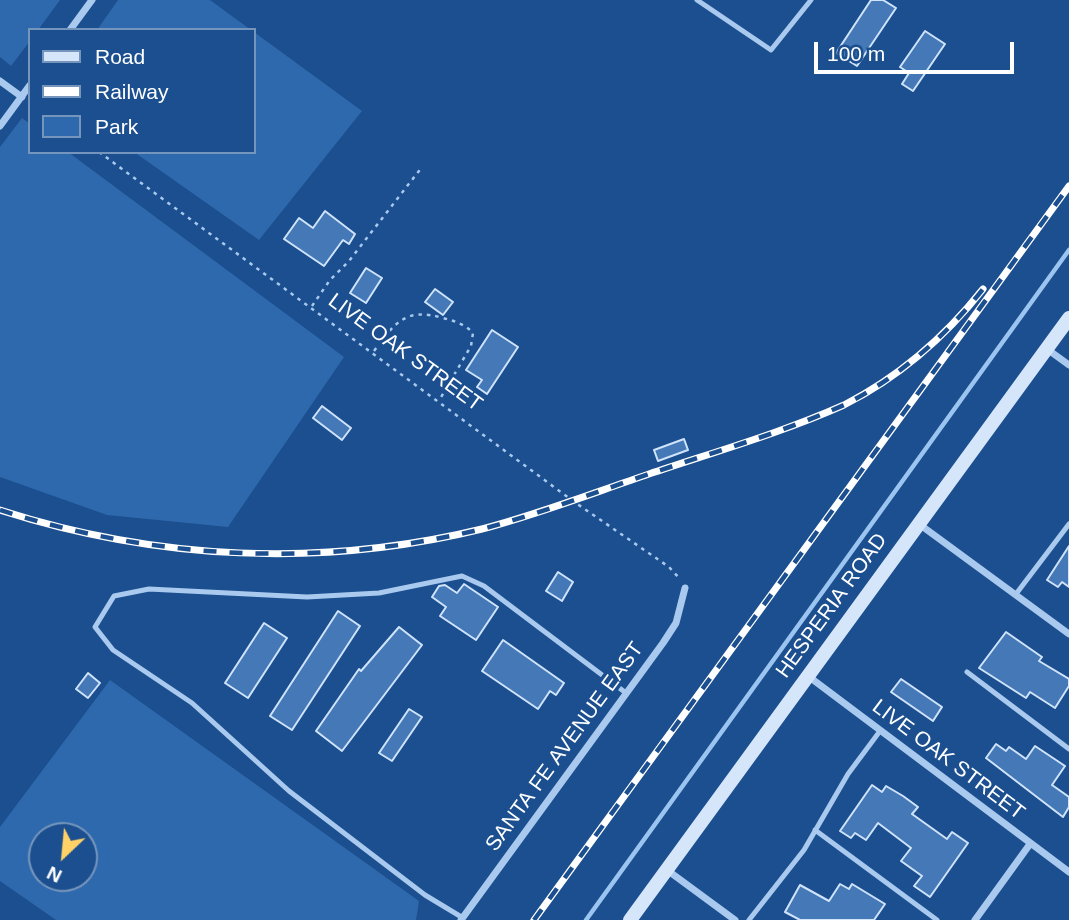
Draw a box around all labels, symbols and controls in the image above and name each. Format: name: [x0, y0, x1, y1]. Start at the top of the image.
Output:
legend: [28, 28, 256, 154]
scale bar: [817, 28, 1016, 72]
text: 100 m: [827, 42, 885, 65]
text: Road: [95, 45, 145, 68]
text: Railway: [95, 80, 169, 103]
text: Park: [95, 115, 138, 138]
street label: LIVE OAK STREET: [323, 289, 487, 417]
street label: HESPERIA ROAD: [771, 529, 893, 683]
street label: SANTA FE AVENUE EAST: [481, 637, 649, 857]
street label: LIVE OAK STREET: [867, 694, 1029, 826]
north arrow: [28, 822, 98, 892]
text: N: [44, 862, 65, 887]

